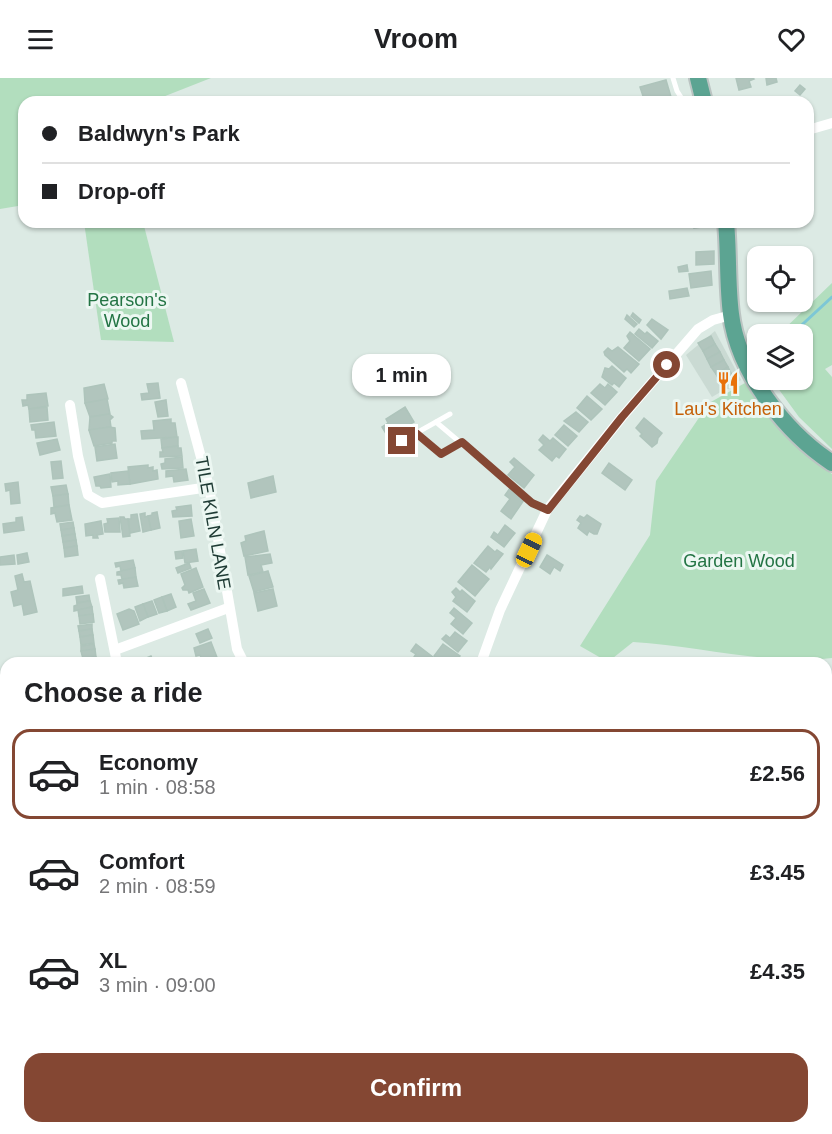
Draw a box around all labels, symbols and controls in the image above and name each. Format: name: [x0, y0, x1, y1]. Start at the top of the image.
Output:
icon: menu: [24, 23, 57, 56]
icon: heart: [775, 23, 808, 56]
text: Vroom: [374, 24, 458, 54]
text: Baldwyn's Park: [78, 121, 240, 146]
text: Drop-off: [78, 179, 165, 204]
map controls: [747, 246, 813, 390]
button: locate: [747, 246, 813, 312]
park label: Pearson's Wood: [87, 290, 167, 331]
button: layers: [747, 324, 813, 390]
route start: [653, 351, 680, 378]
callout: 1 min: [352, 354, 452, 396]
text: 1 min: [375, 364, 428, 386]
restaurant icon: Lau's Kitchen: [715, 370, 741, 396]
place label: Lau's Kitchen: [674, 399, 782, 419]
route end: [388, 427, 415, 454]
street label: TILE KILN LANE: [191, 455, 235, 591]
car: [513, 530, 545, 570]
park label: Garden Wood: [683, 551, 795, 571]
text: Choose a ride: [24, 678, 203, 708]
icon: car: [27, 747, 81, 801]
text: Economy: [99, 750, 198, 775]
text: £2.56: [750, 761, 805, 786]
text: 1 min · 08:58: [99, 776, 216, 798]
icon: car: [27, 846, 81, 900]
text: Comfort: [99, 849, 185, 874]
text: £3.45: [750, 860, 805, 885]
text: 2 min · 08:59: [99, 875, 216, 897]
icon: car: [27, 945, 81, 999]
text: XL: [99, 948, 127, 973]
text: £4.35: [750, 959, 805, 984]
text: 3 min · 09:00: [99, 974, 216, 996]
button: Confirm: [24, 1053, 808, 1122]

